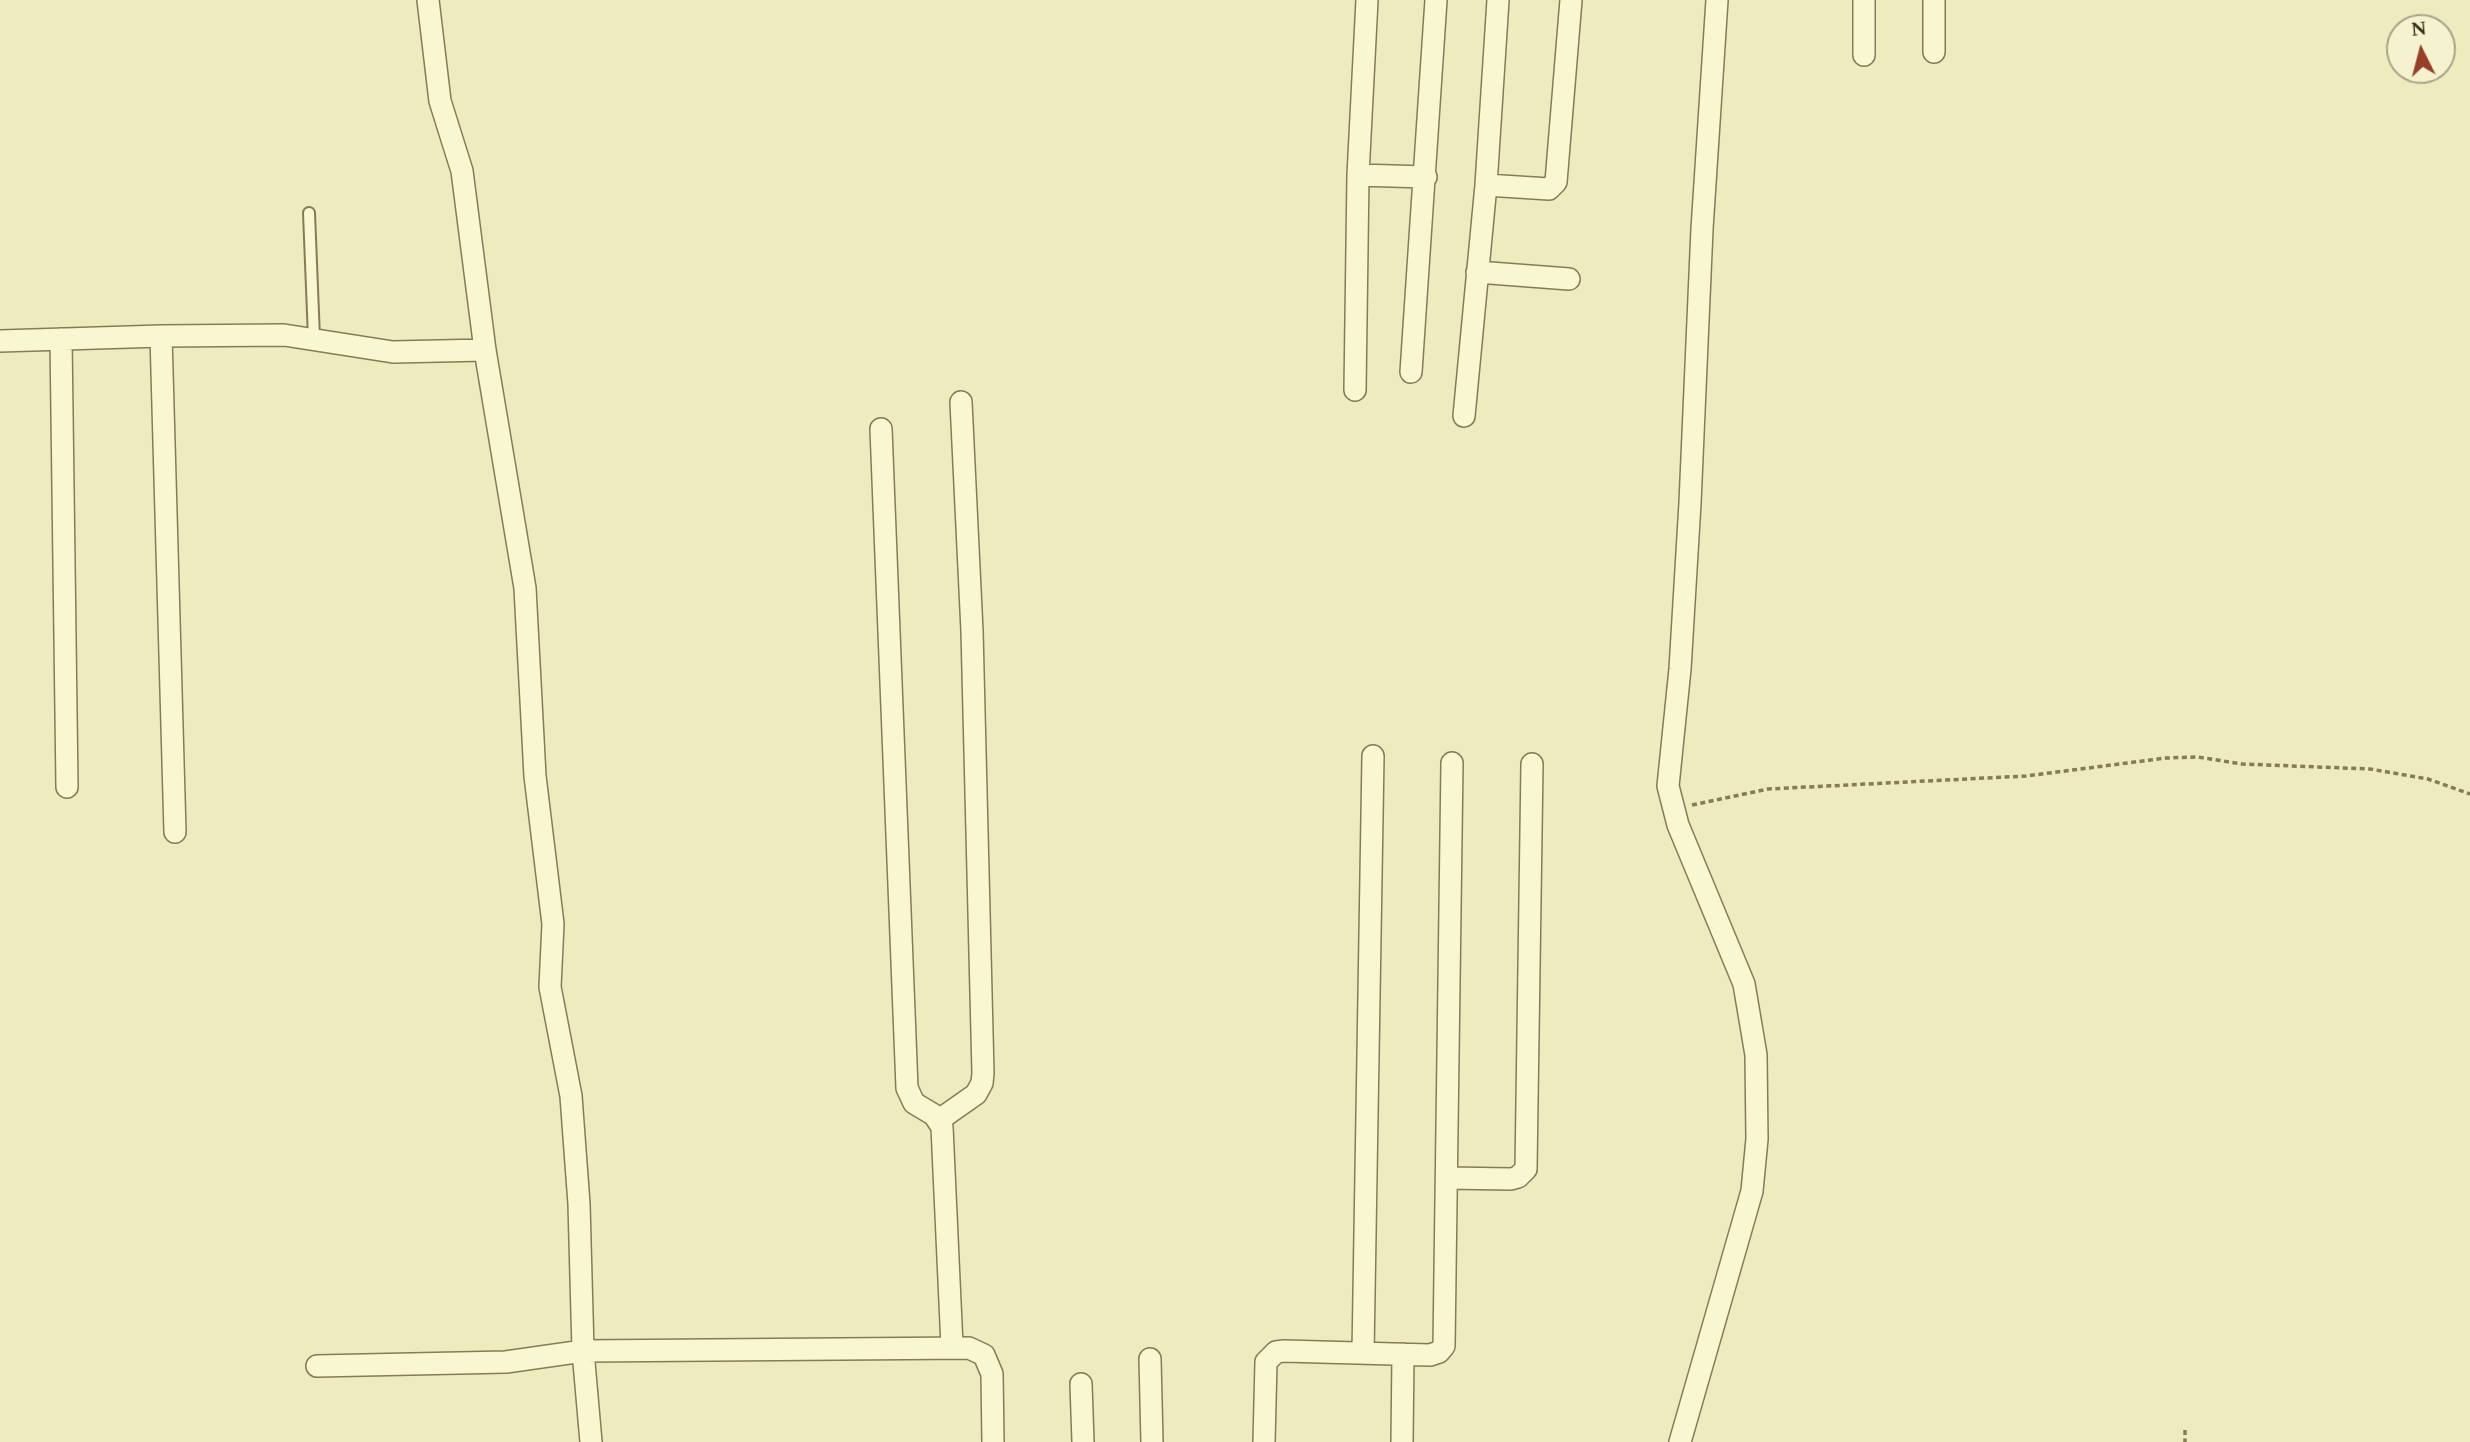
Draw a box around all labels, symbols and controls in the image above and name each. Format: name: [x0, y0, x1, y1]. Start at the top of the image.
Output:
north arrow: [2386, 14, 2456, 84]
text: N: [2410, 14, 2428, 45]

